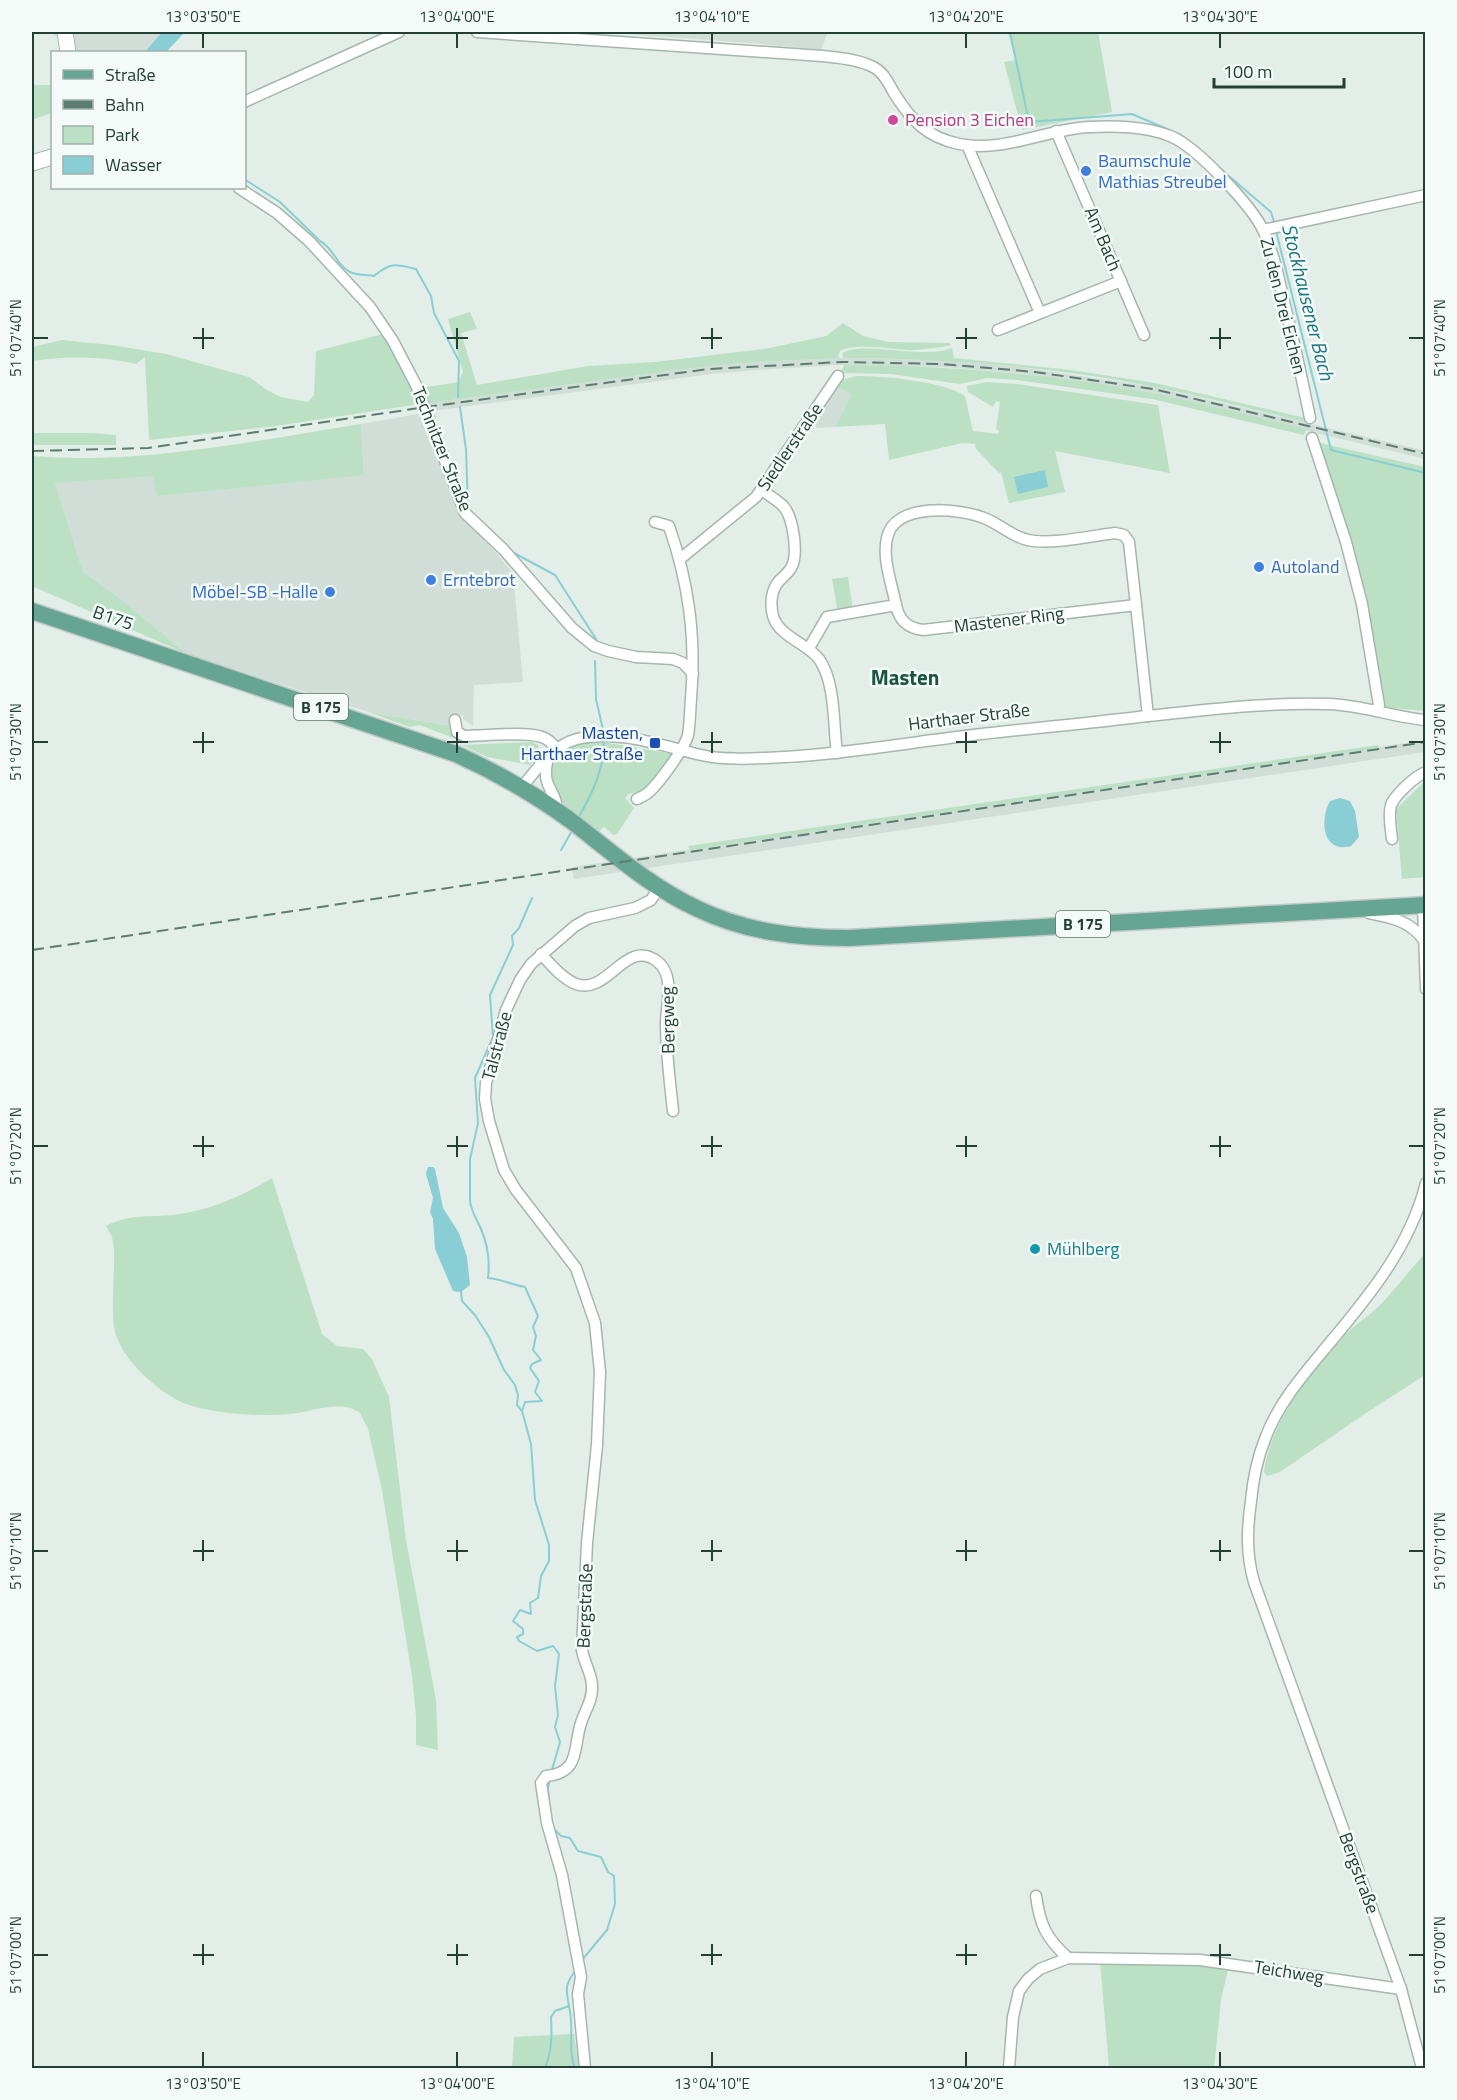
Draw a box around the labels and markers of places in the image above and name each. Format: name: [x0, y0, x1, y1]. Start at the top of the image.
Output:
place label: Pension 3 Eichen: [905, 106, 1034, 133]
marker: Pension 3 Eichen: [886, 113, 900, 127]
place label: Baumschule Mathias Streubel: [1098, 147, 1227, 195]
marker: Baumschule Mathias Streubel: [1079, 164, 1093, 178]
place label: Autoland: [1271, 553, 1339, 580]
marker: Autoland: [1252, 560, 1266, 574]
place label: Erntebrot: [443, 566, 516, 593]
marker: Erntebrot: [424, 573, 438, 587]
place label: Möbel-SB -Halle: [192, 578, 318, 605]
marker: Möbel-SB -Halle: [323, 585, 337, 599]
place label: Masten, Harthaer Straße: [521, 719, 643, 767]
marker: Masten, Harthaer Straße: [648, 736, 662, 750]
place label: Mühlberg: [1047, 1235, 1119, 1262]
marker: Mühlberg: [1028, 1242, 1042, 1256]

